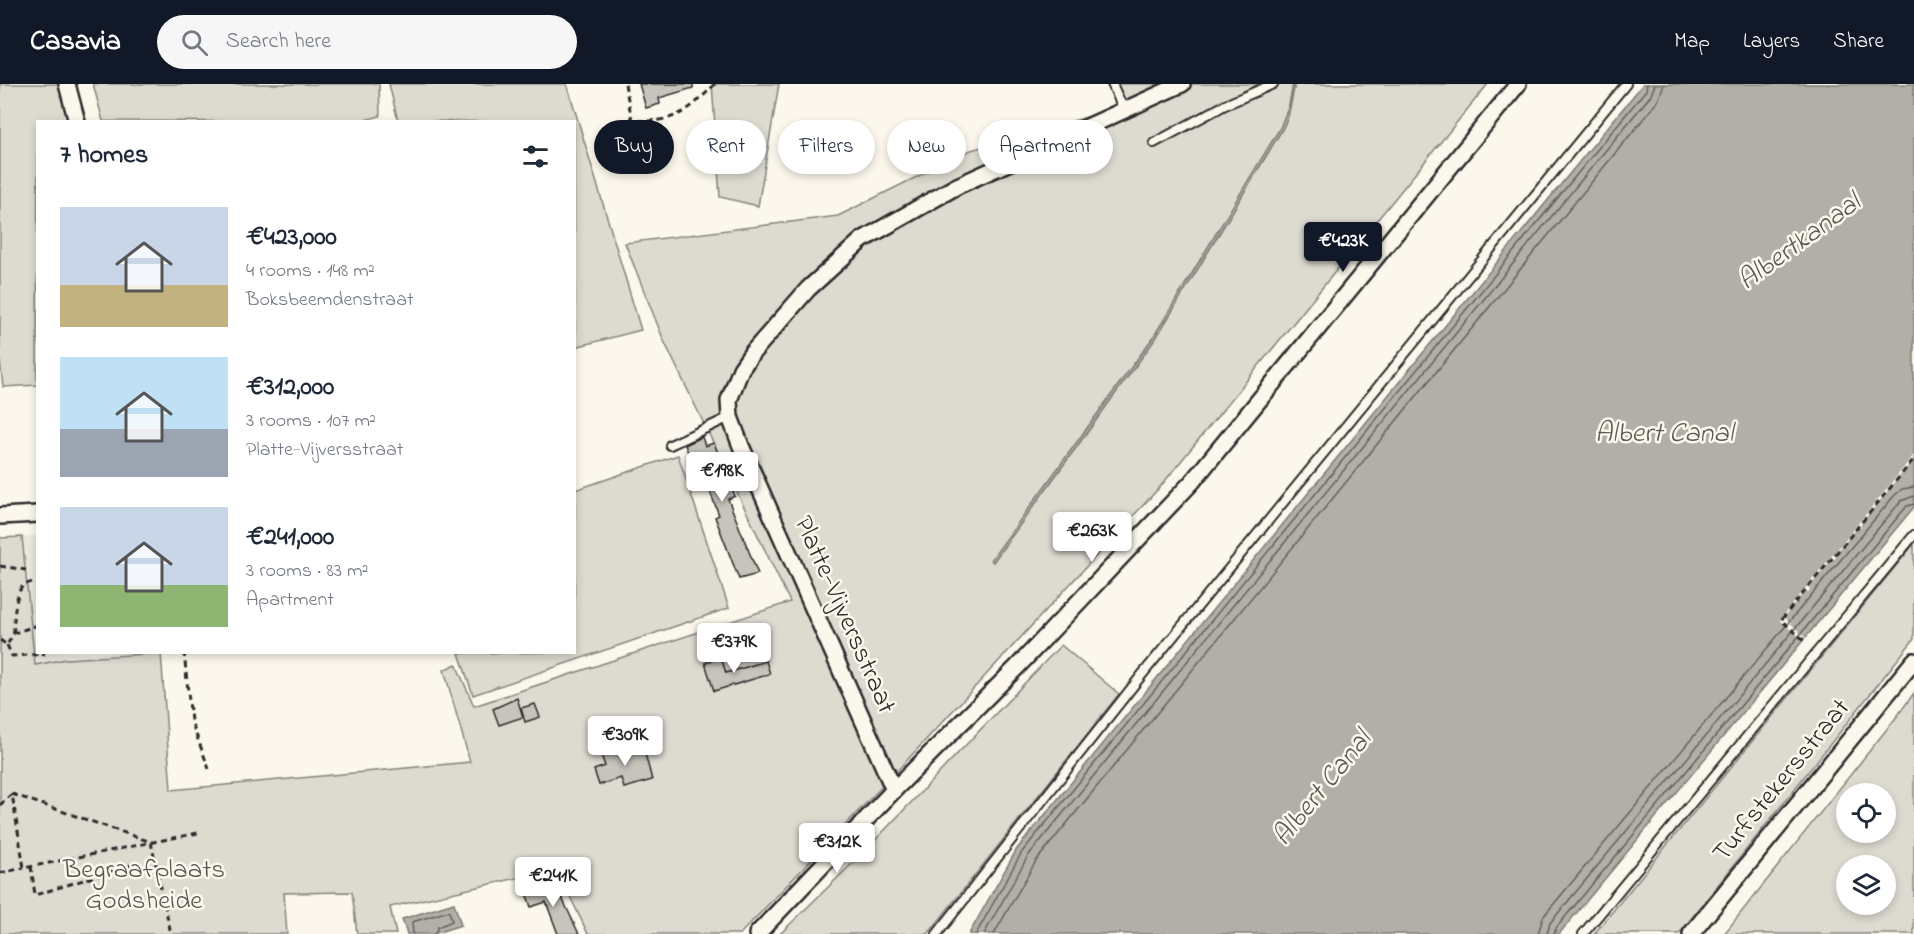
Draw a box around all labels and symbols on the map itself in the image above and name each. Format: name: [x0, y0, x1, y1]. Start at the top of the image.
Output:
water label: Albertkanaal: [1730, 182, 1873, 302]
pin: €423K: [1301, 222, 1385, 273]
water label: Albert Canal: [1595, 414, 1737, 455]
pin: €198K: [680, 452, 764, 503]
street label: Platte-Vijversstraat: [783, 510, 905, 720]
pin: €263K: [1050, 512, 1134, 563]
pin: €379K: [692, 623, 776, 674]
street label: Turfstekersstraat: [1704, 691, 1860, 871]
pin: €309K: [583, 716, 667, 767]
water label: Albert Canal: [1263, 720, 1385, 856]
pin: €312K: [795, 823, 879, 874]
park label: Begraafplaats Godsheide: [62, 851, 225, 921]
pin: €241K: [511, 857, 595, 908]

